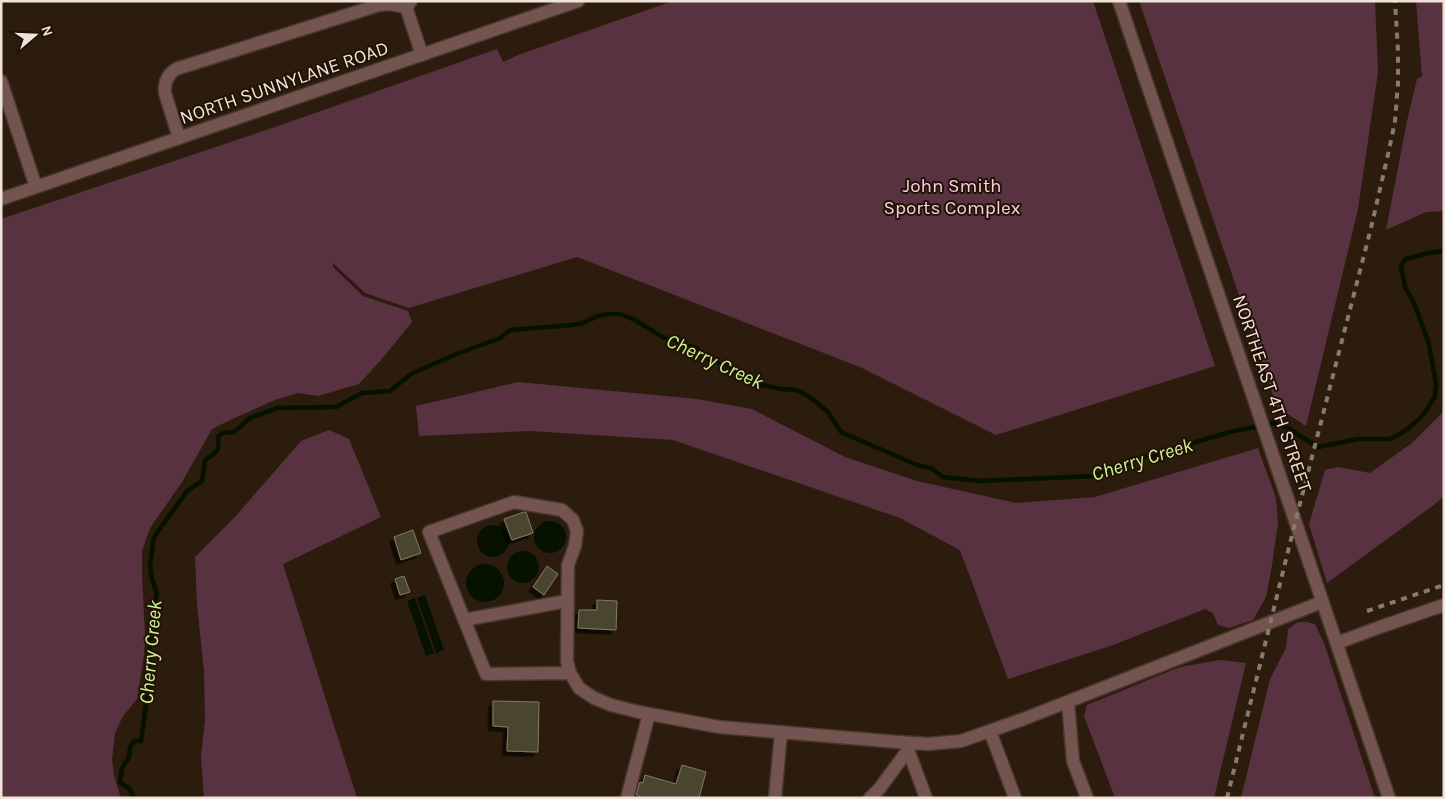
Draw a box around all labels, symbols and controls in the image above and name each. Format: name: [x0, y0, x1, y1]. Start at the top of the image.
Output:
north arrow: [10, 10, 60, 60]
text: N: [37, 23, 56, 38]
street label: NORTH SUNNYLANE ROAD: [177, 37, 392, 129]
park label: John Smith Sports Complex: [883, 175, 1021, 219]
street label: NORTHEAST 4TH STREET: [1228, 292, 1316, 495]
water label: Cherry Creek: [663, 329, 768, 394]
water label: Cherry Creek: [1089, 433, 1196, 486]
water label: Cherry Creek: [134, 598, 167, 705]

